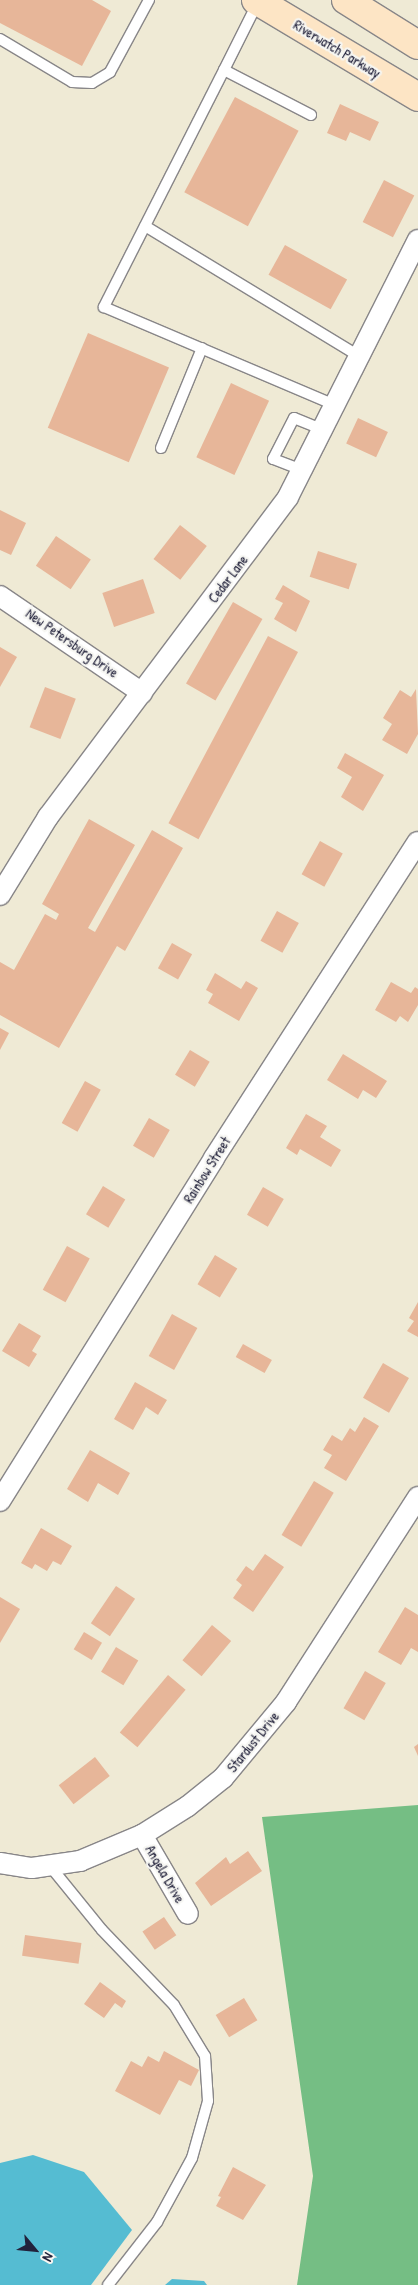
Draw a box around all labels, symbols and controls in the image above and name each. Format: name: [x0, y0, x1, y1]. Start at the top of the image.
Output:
street label: Riverwatch Parkway: [290, 16, 384, 82]
street label: Cedar Lane: [205, 552, 251, 606]
street label: New Petersburg Drive: [23, 605, 121, 681]
street label: Rainbow Street: [180, 1134, 234, 1206]
street label: Stardust Drive: [224, 1708, 282, 1776]
street label: Angela Drive: [142, 1842, 188, 1906]
north arrow: [10, 2225, 60, 2275]
text: N: [39, 2250, 59, 2265]

